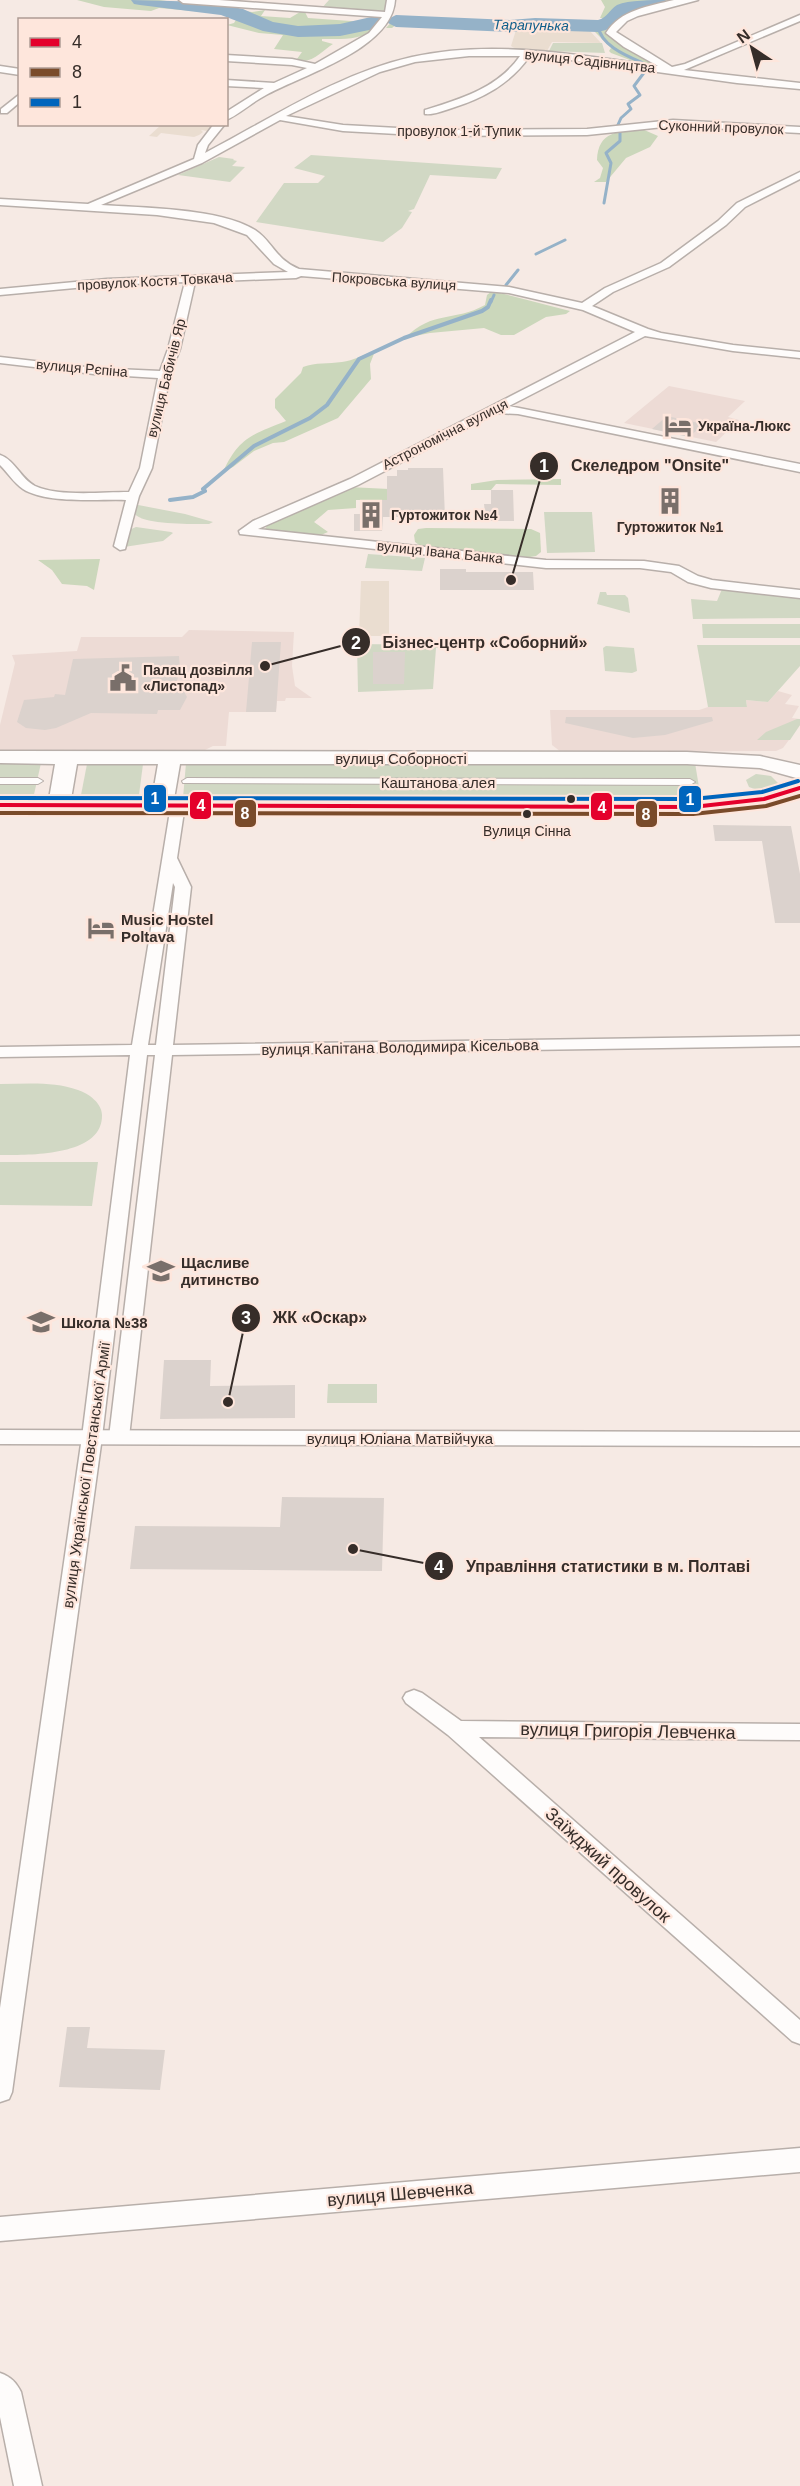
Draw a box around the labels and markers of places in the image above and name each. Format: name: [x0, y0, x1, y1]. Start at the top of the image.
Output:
hotel icon: Україна-Люкс: [663, 411, 693, 441]
place label: Україна-Люкс: [698, 418, 791, 434]
callout: Скеледром "Onsite": [529, 449, 741, 483]
building icon: Гуртожиток №1: [655, 486, 685, 516]
building icon: Гуртожиток №4: [356, 500, 386, 530]
place label: Гуртожиток №4: [391, 507, 498, 523]
place label: Гуртожиток №1: [617, 519, 723, 535]
callout: Бізнес-центр «Соборний»: [341, 625, 600, 659]
place label: Палац дозвілля «Листопад»: [143, 662, 253, 694]
public building icon: Палац дозвілля «Листопад»: [108, 663, 138, 693]
unlabelled marker: [565, 793, 577, 805]
marker: Вулиця Сінна: [521, 808, 533, 820]
place label: Вулиця Сінна: [483, 823, 571, 839]
place label: Music Hostel Poltava: [121, 911, 214, 945]
hotel icon: Music Hostel Poltava: [86, 913, 116, 943]
place label: Щасливе дитинство: [181, 1254, 259, 1288]
school or university icon: Щасливе дитинство: [146, 1256, 176, 1286]
callout: ЖК «Оскар»: [231, 1301, 379, 1335]
school or university icon: Школа №38: [26, 1307, 56, 1337]
place label: Школа №38: [61, 1314, 148, 1331]
callout: Управління статистики в м. Полтаві: [424, 1549, 762, 1583]

